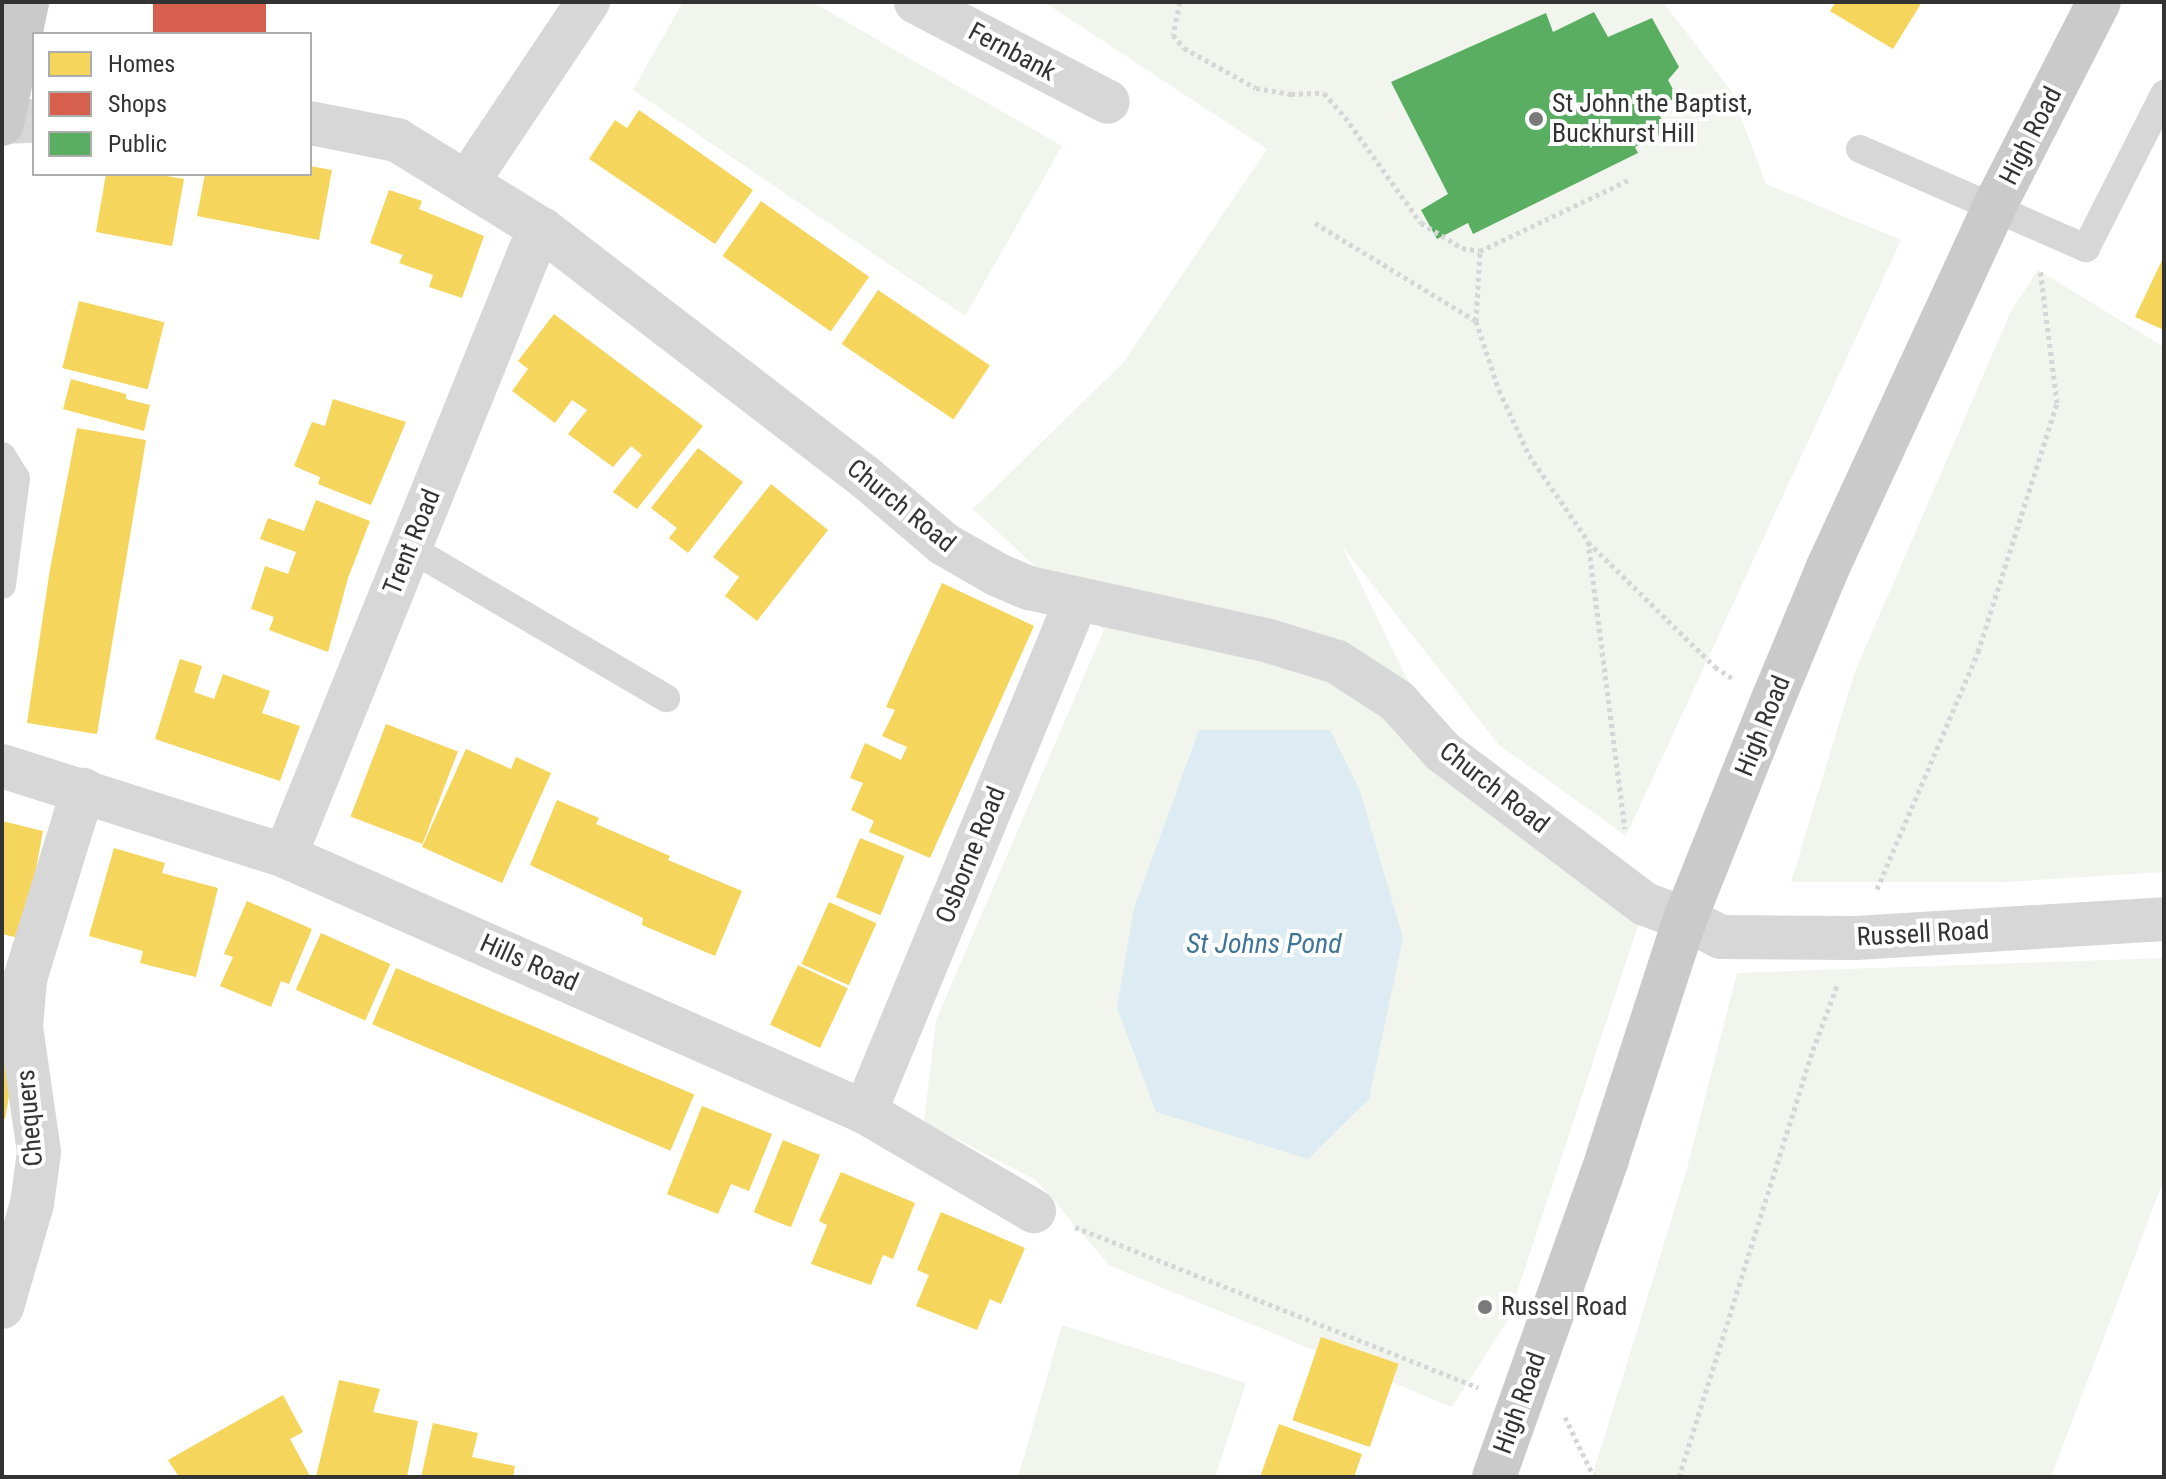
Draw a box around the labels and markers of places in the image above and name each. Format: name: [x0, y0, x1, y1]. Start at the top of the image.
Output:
place label: St John the Baptist, Buckhurst Hill: [1552, 88, 1752, 150]
marker: St John the Baptist, Buckhurst Hill: [1527, 110, 1545, 128]
place label: Russel Road: [1501, 1291, 1627, 1323]
marker: Russel Road: [1476, 1298, 1494, 1316]

